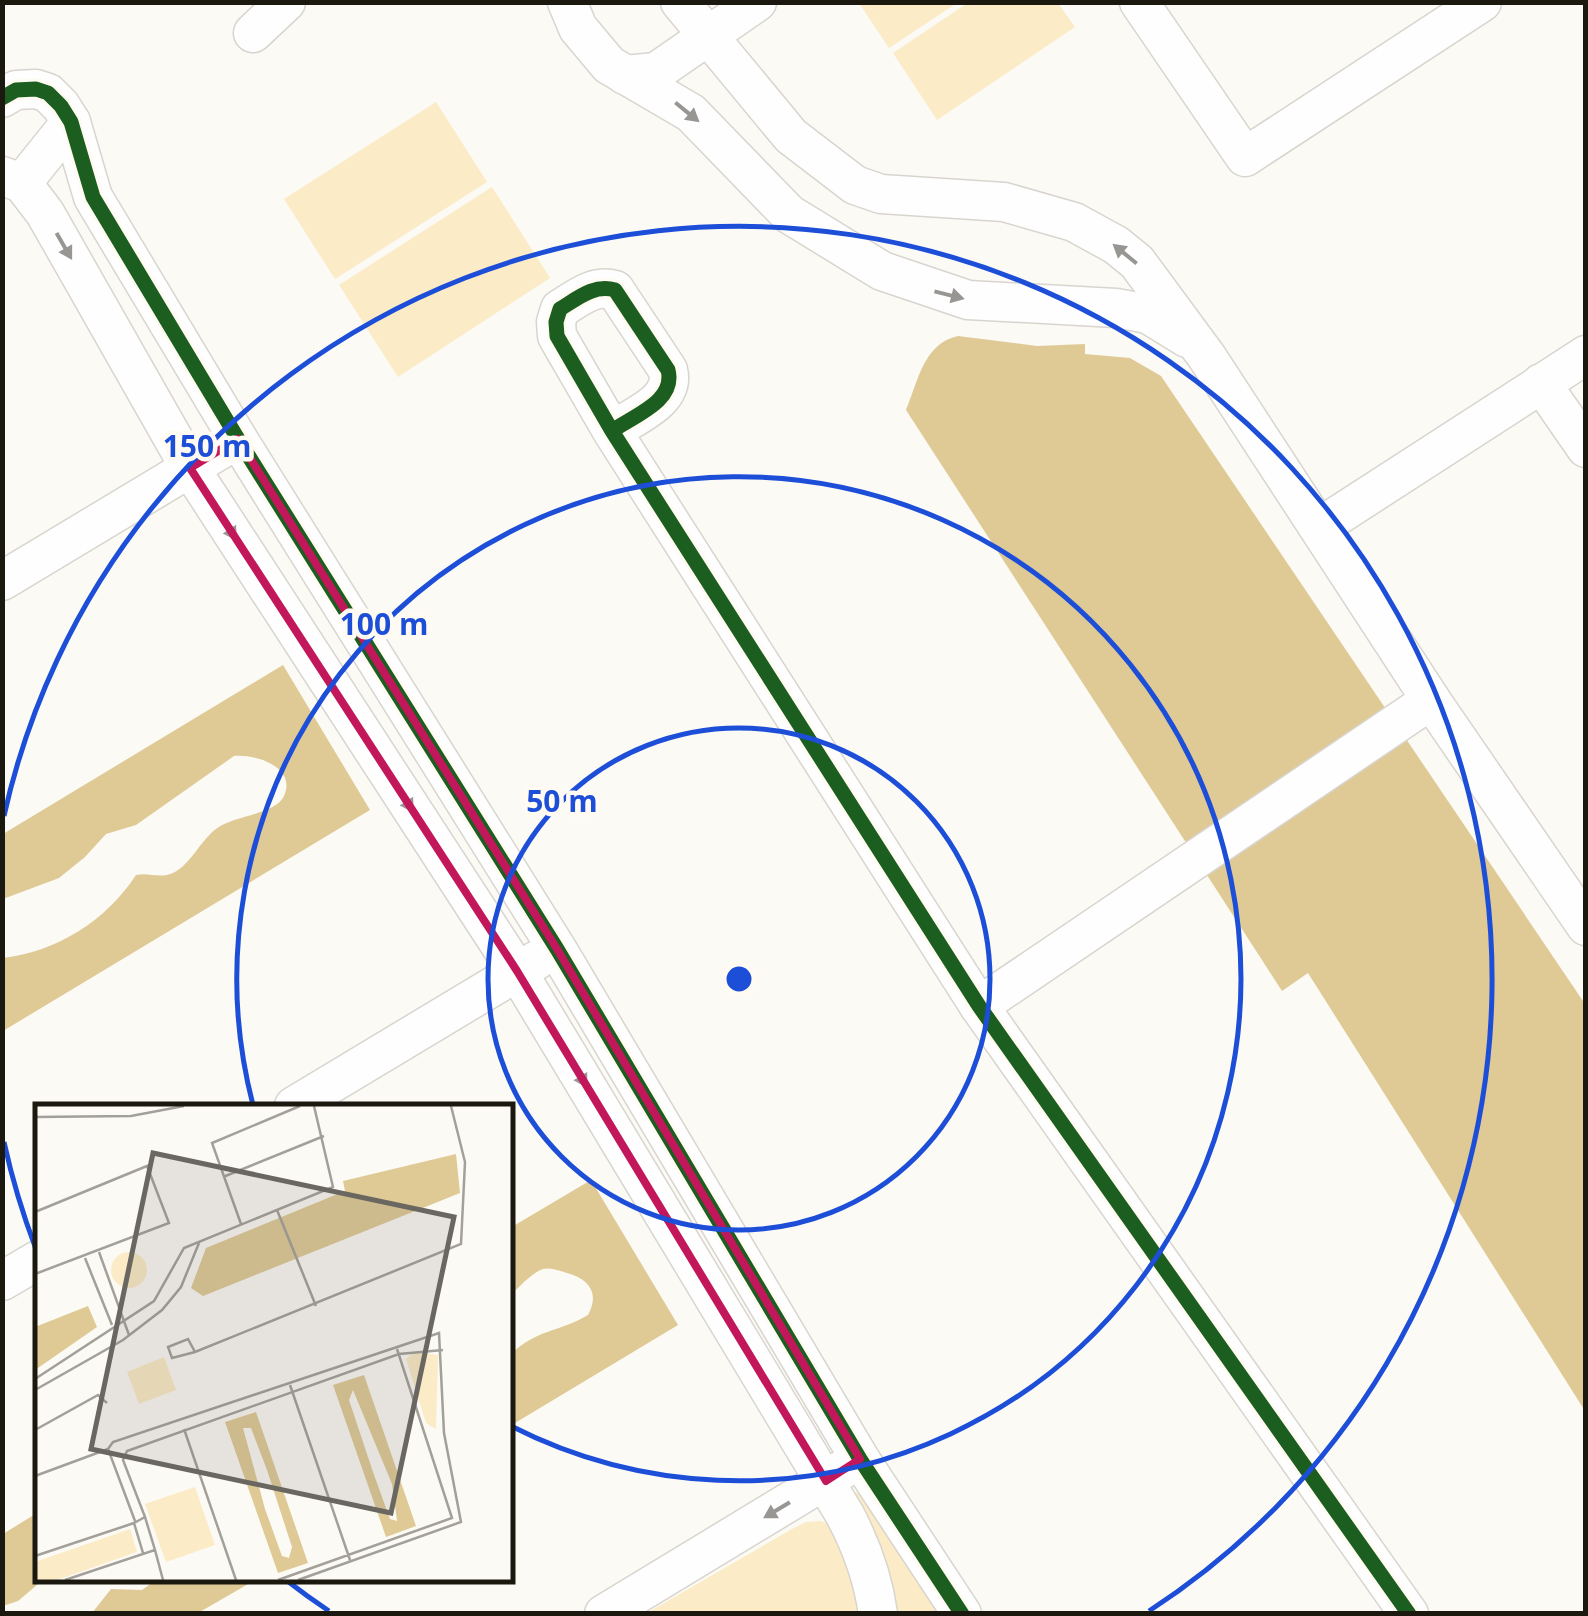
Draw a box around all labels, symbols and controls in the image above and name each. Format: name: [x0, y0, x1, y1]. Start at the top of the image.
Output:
one-way arrow: [674, 101, 700, 122]
one-way arrow: [55, 232, 72, 260]
one-way arrow: [1112, 243, 1137, 265]
one-way arrow: [934, 287, 965, 303]
text: 150 m: [163, 425, 251, 466]
one-way arrow: [218, 513, 236, 540]
text: 100 m: [340, 603, 428, 644]
text: 50 m: [526, 780, 598, 821]
one-way arrow: [396, 785, 414, 813]
centre of rings: [721, 961, 757, 997]
one-way arrow: [570, 1060, 587, 1088]
inset map: [35, 1104, 512, 1581]
one-way arrow: [763, 1501, 791, 1518]

